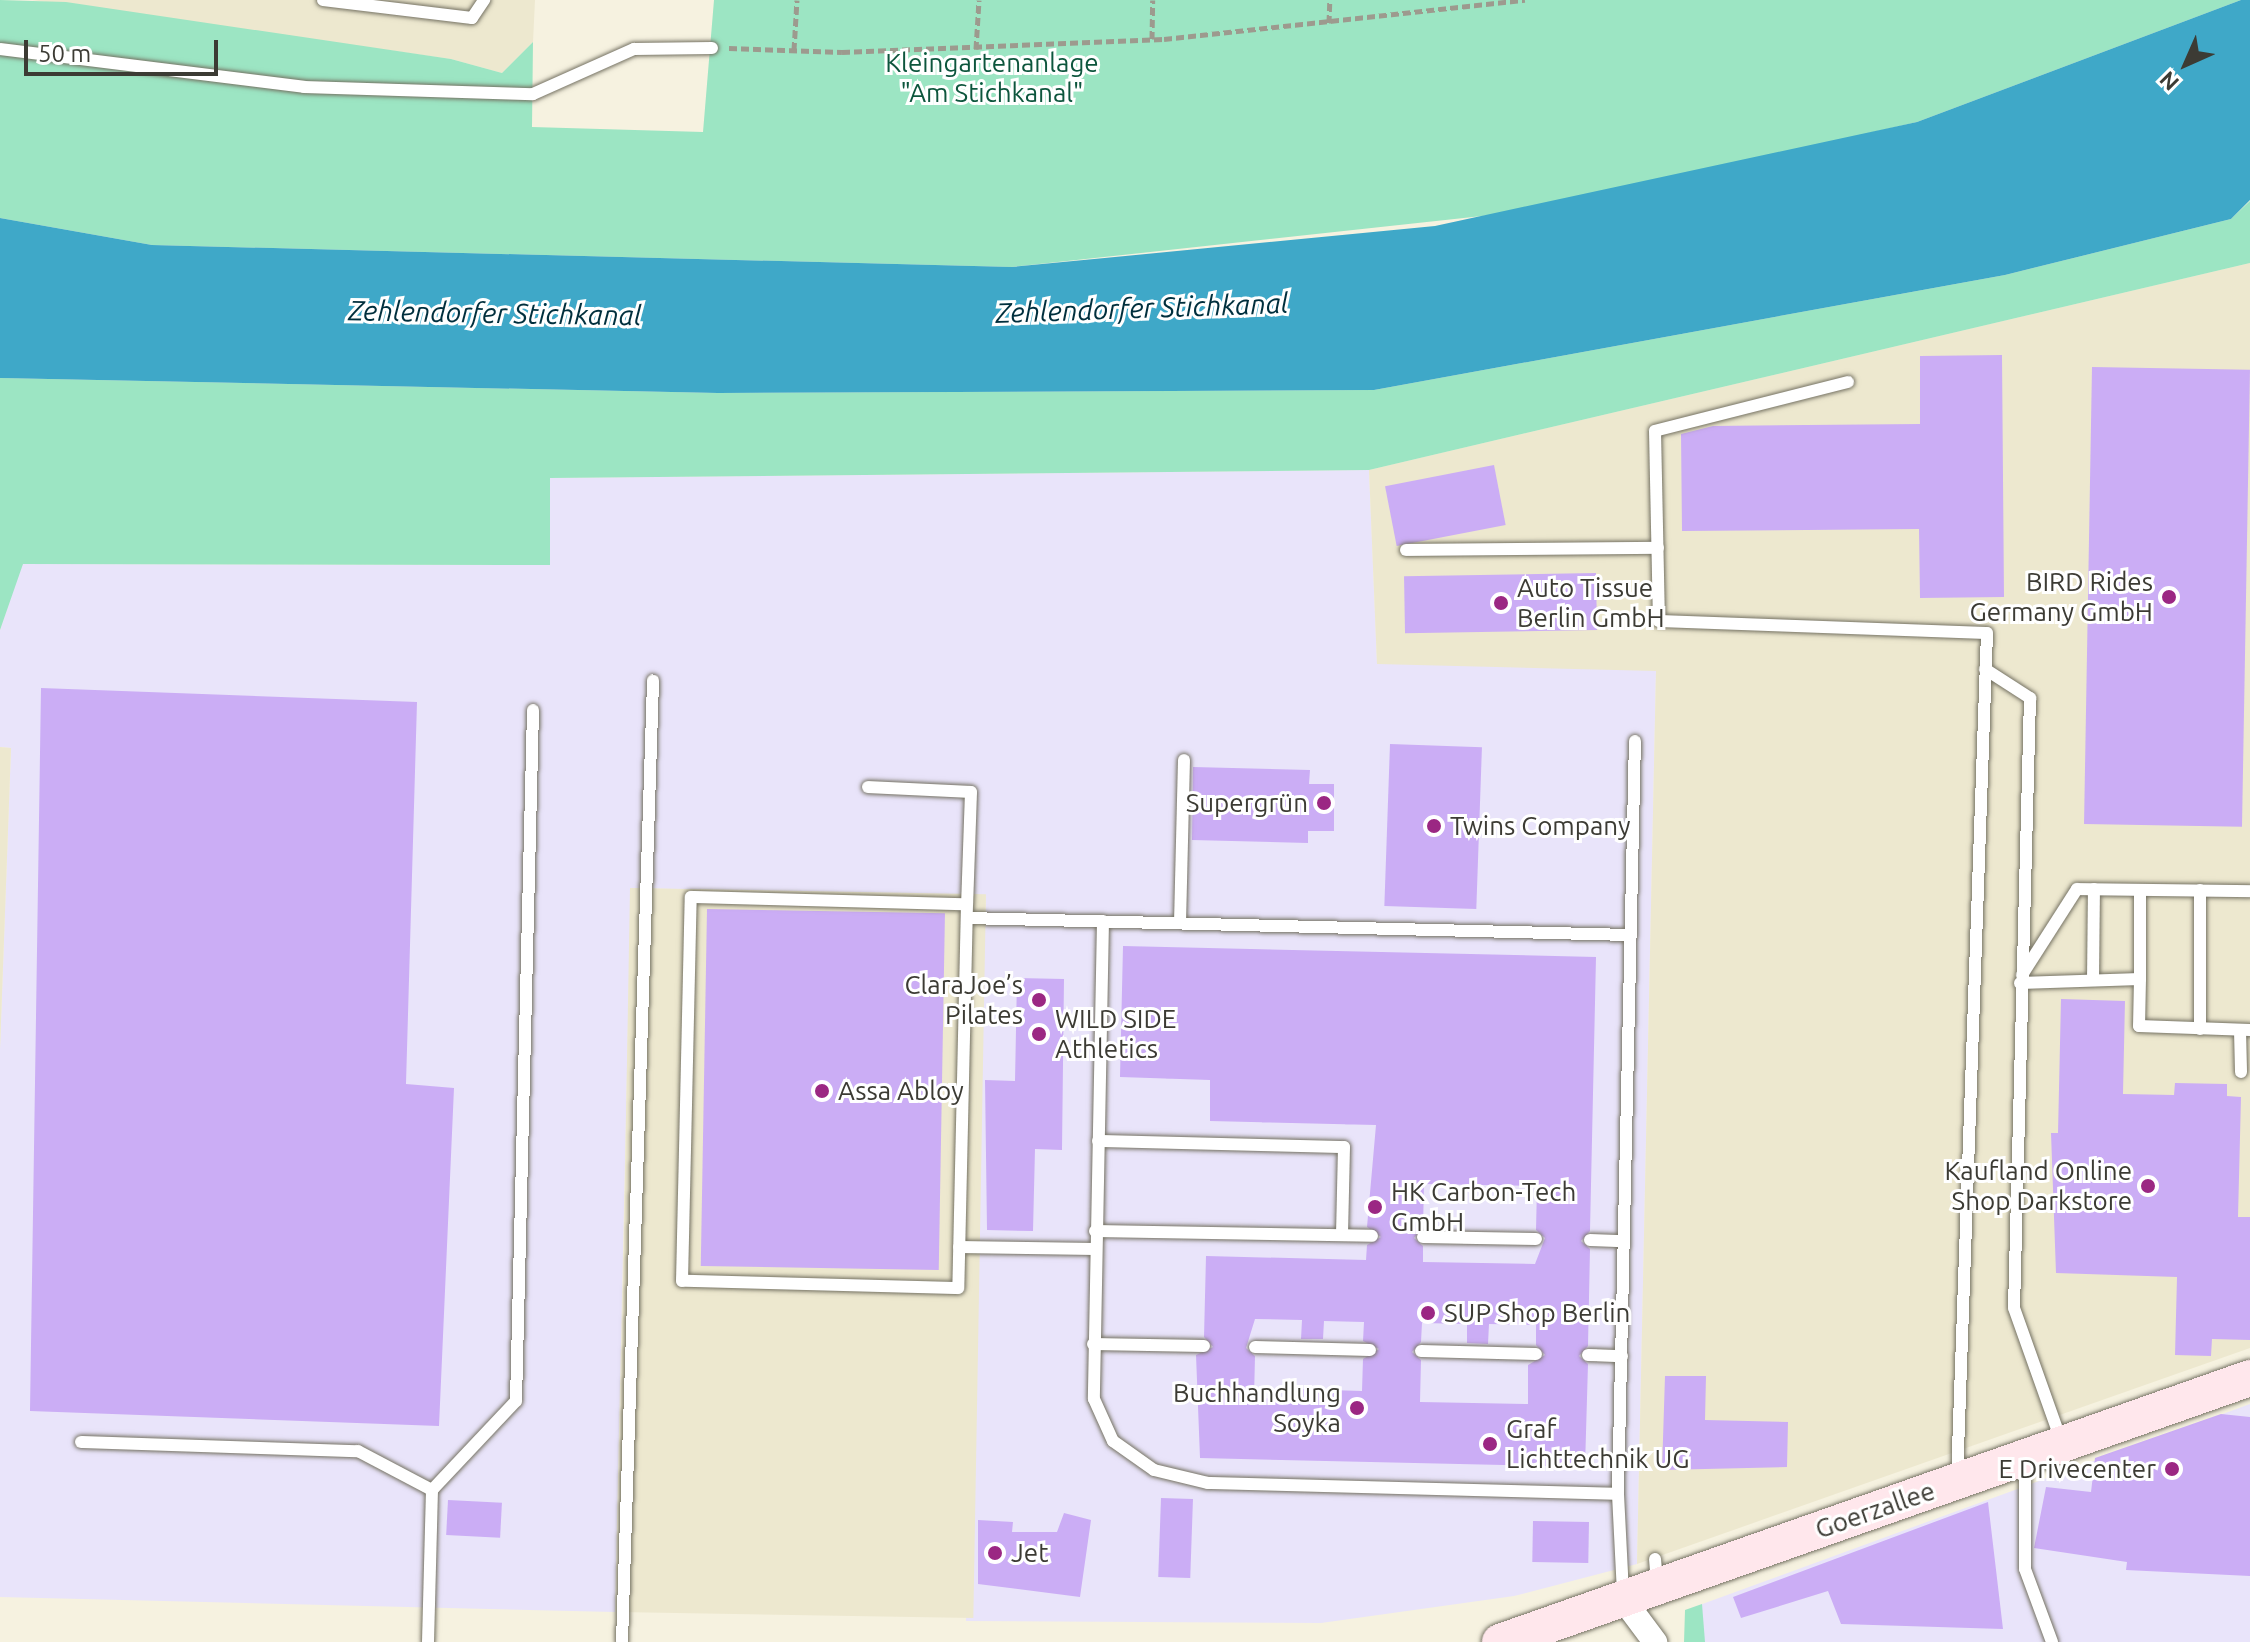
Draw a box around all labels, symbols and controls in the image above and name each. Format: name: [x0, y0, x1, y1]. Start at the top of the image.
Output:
scale bar: [28, 24, 222, 74]
north arrow: [2146, 24, 2226, 104]
text: 50 m: [38, 40, 91, 67]
park label: Kleingartenanlage "Am Stichkanal": [885, 47, 1099, 108]
text: N: [2154, 67, 2183, 96]
water label: Zehlendorfer Stichkanal: [995, 286, 1289, 330]
water label: Zehlendorfer Stichkanal: [348, 294, 642, 332]
place label: BIRD Rides Germany GmbH: [1970, 566, 2153, 628]
place label: Auto Tissue Berlin GmbH: [1517, 572, 1665, 634]
marker: BIRD Rides Germany GmbH: [2160, 588, 2178, 606]
marker: Auto Tissue Berlin GmbH: [1492, 594, 1510, 612]
place label: Supergrün: [1186, 787, 1308, 819]
marker: Supergrün: [1315, 794, 1333, 812]
place label: Twins Company: [1450, 810, 1631, 842]
marker: Twins Company: [1425, 817, 1443, 835]
place label: ClaraJoe’s Pilates: [905, 969, 1023, 1030]
marker: ClaraJoe’s Pilates: [1030, 991, 1048, 1009]
place label: WILD SIDE Athletics: [1055, 1003, 1176, 1064]
marker: WILD SIDE Athletics: [1030, 1025, 1048, 1043]
place label: Assa Abloy: [838, 1075, 964, 1107]
marker: Assa Abloy: [813, 1082, 831, 1100]
place label: Kaufland Online Shop Darkstore: [1944, 1155, 2132, 1216]
place label: HK Carbon-Tech GmbH: [1391, 1176, 1576, 1238]
marker: Kaufland Online Shop Darkstore: [2139, 1177, 2157, 1195]
marker: HK Carbon-Tech GmbH: [1366, 1198, 1384, 1216]
place label: SUP Shop Berlin: [1444, 1297, 1630, 1329]
marker: SUP Shop Berlin: [1419, 1304, 1437, 1322]
place label: Buchhandlung Soyka: [1173, 1377, 1341, 1438]
marker: Buchhandlung Soyka: [1348, 1399, 1366, 1417]
place label: Graf Lichttechnik UG: [1506, 1413, 1689, 1474]
marker: Graf Lichttechnik UG: [1481, 1435, 1499, 1453]
place label: E Drivecenter: [1998, 1453, 2156, 1485]
marker: E Drivecenter: [2163, 1460, 2181, 1478]
street label: Goerzallee: [1811, 1475, 1939, 1545]
place label: Jet: [1011, 1537, 1048, 1569]
marker: Jet: [986, 1544, 1004, 1562]

